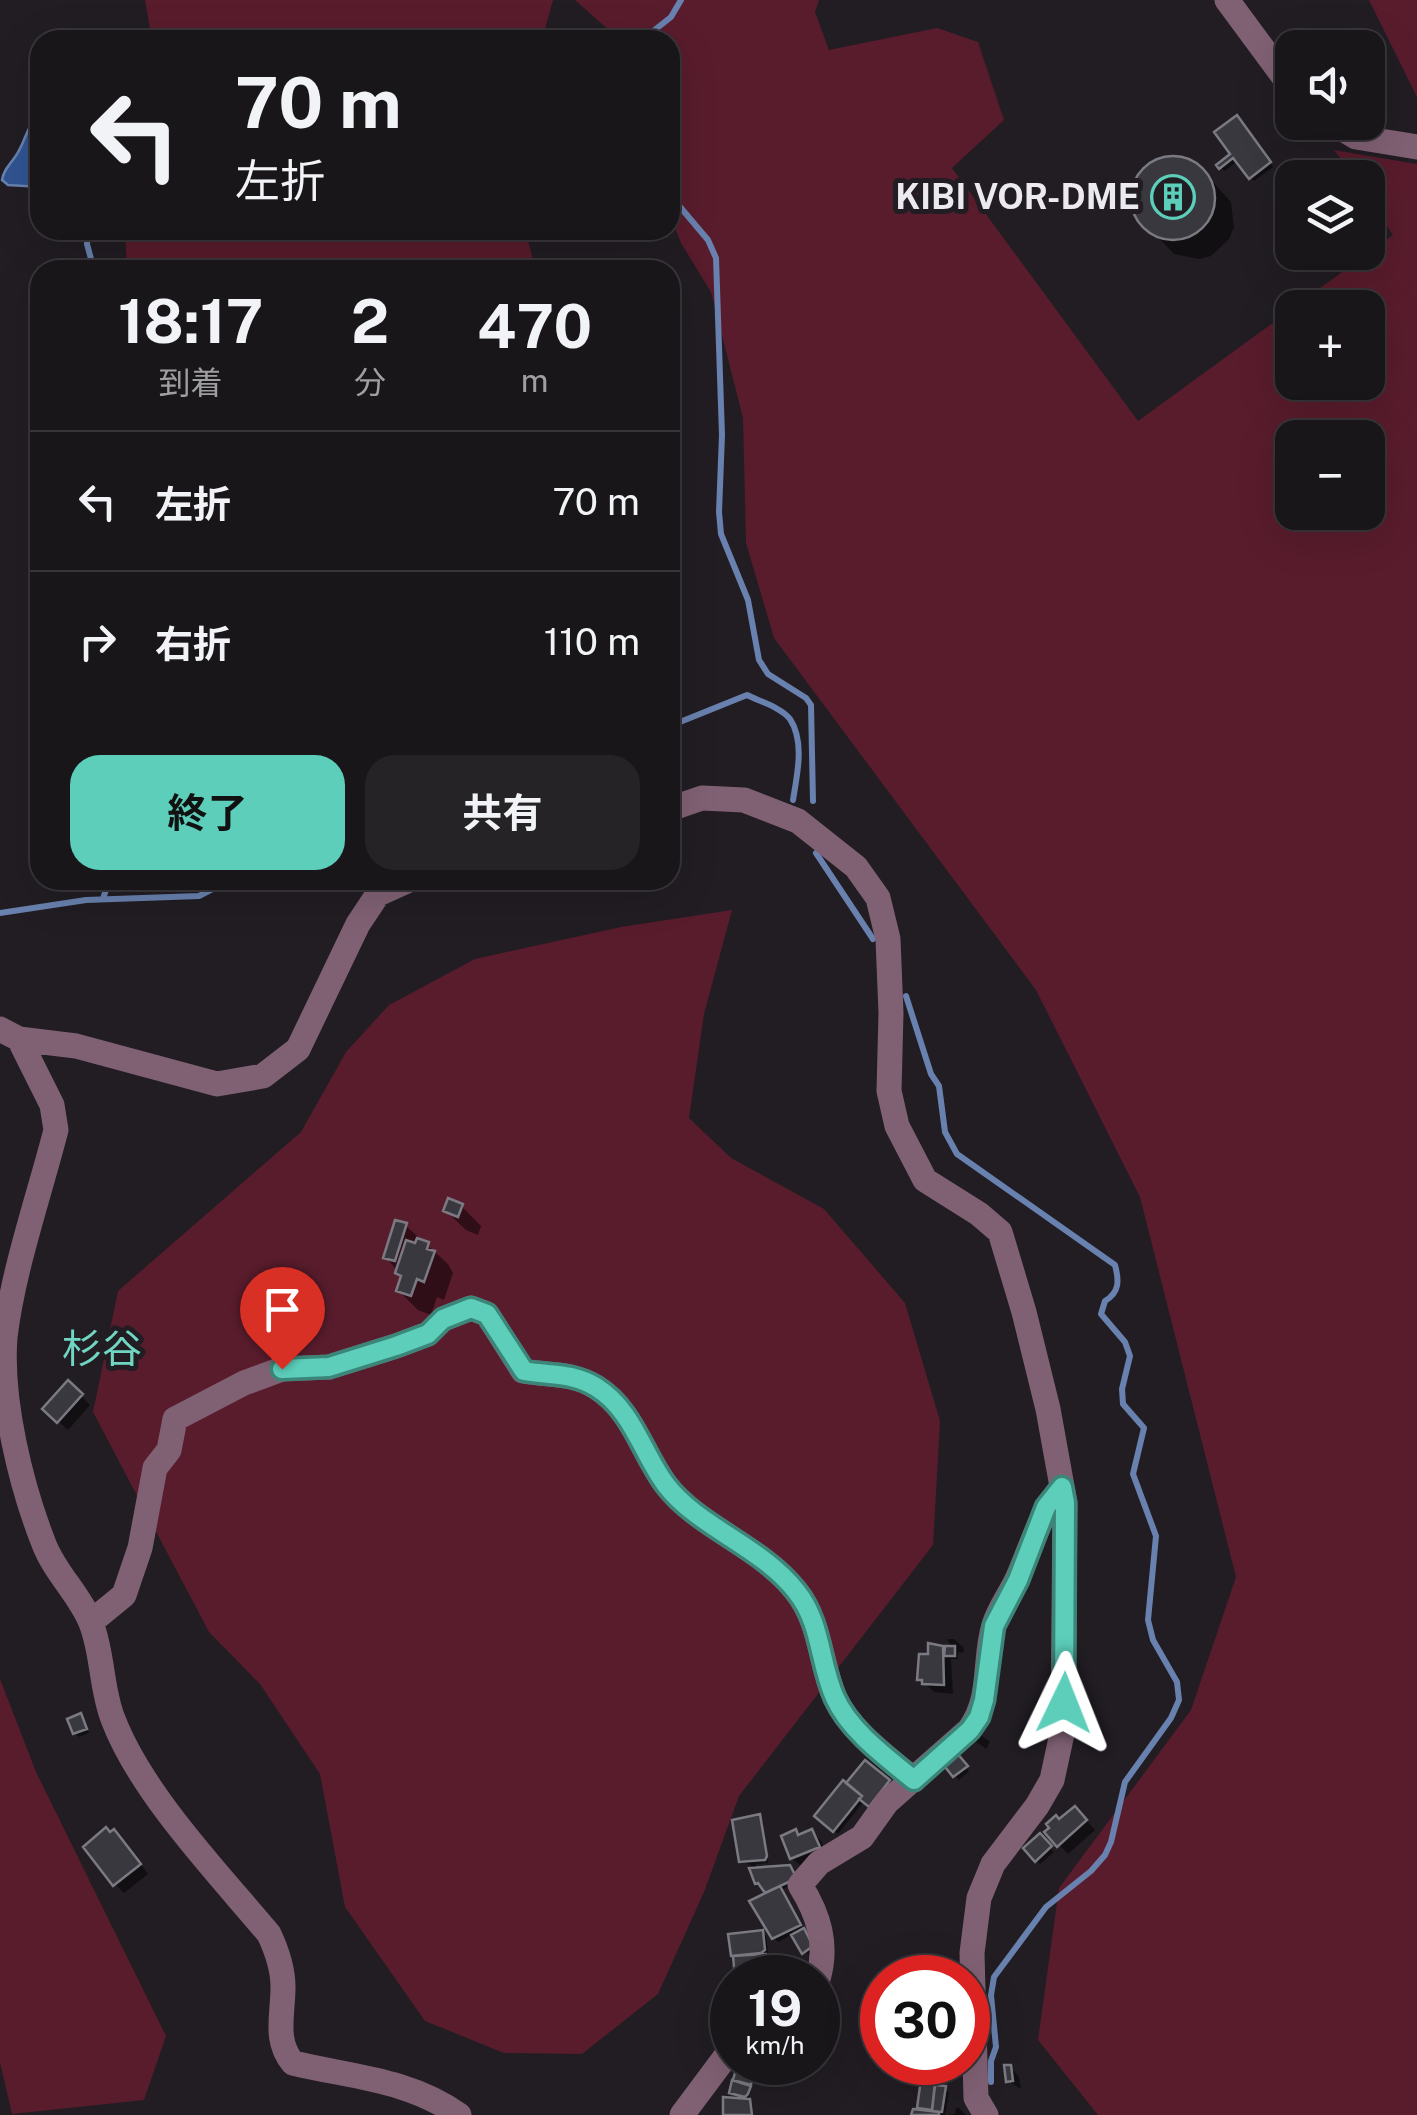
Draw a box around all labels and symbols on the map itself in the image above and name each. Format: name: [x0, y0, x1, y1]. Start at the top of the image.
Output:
building icon: KIBI VOR-DME: [1150, 174, 1196, 220]
place label: KIBI VOR-DME: [895, 176, 1140, 217]
pin: [240, 1267, 325, 1370]
district label: 杉谷: [62, 1325, 142, 1372]
position arrow: [1012, 1651, 1116, 1755]
speed limit sign: 30: [860, 1955, 990, 2085]

